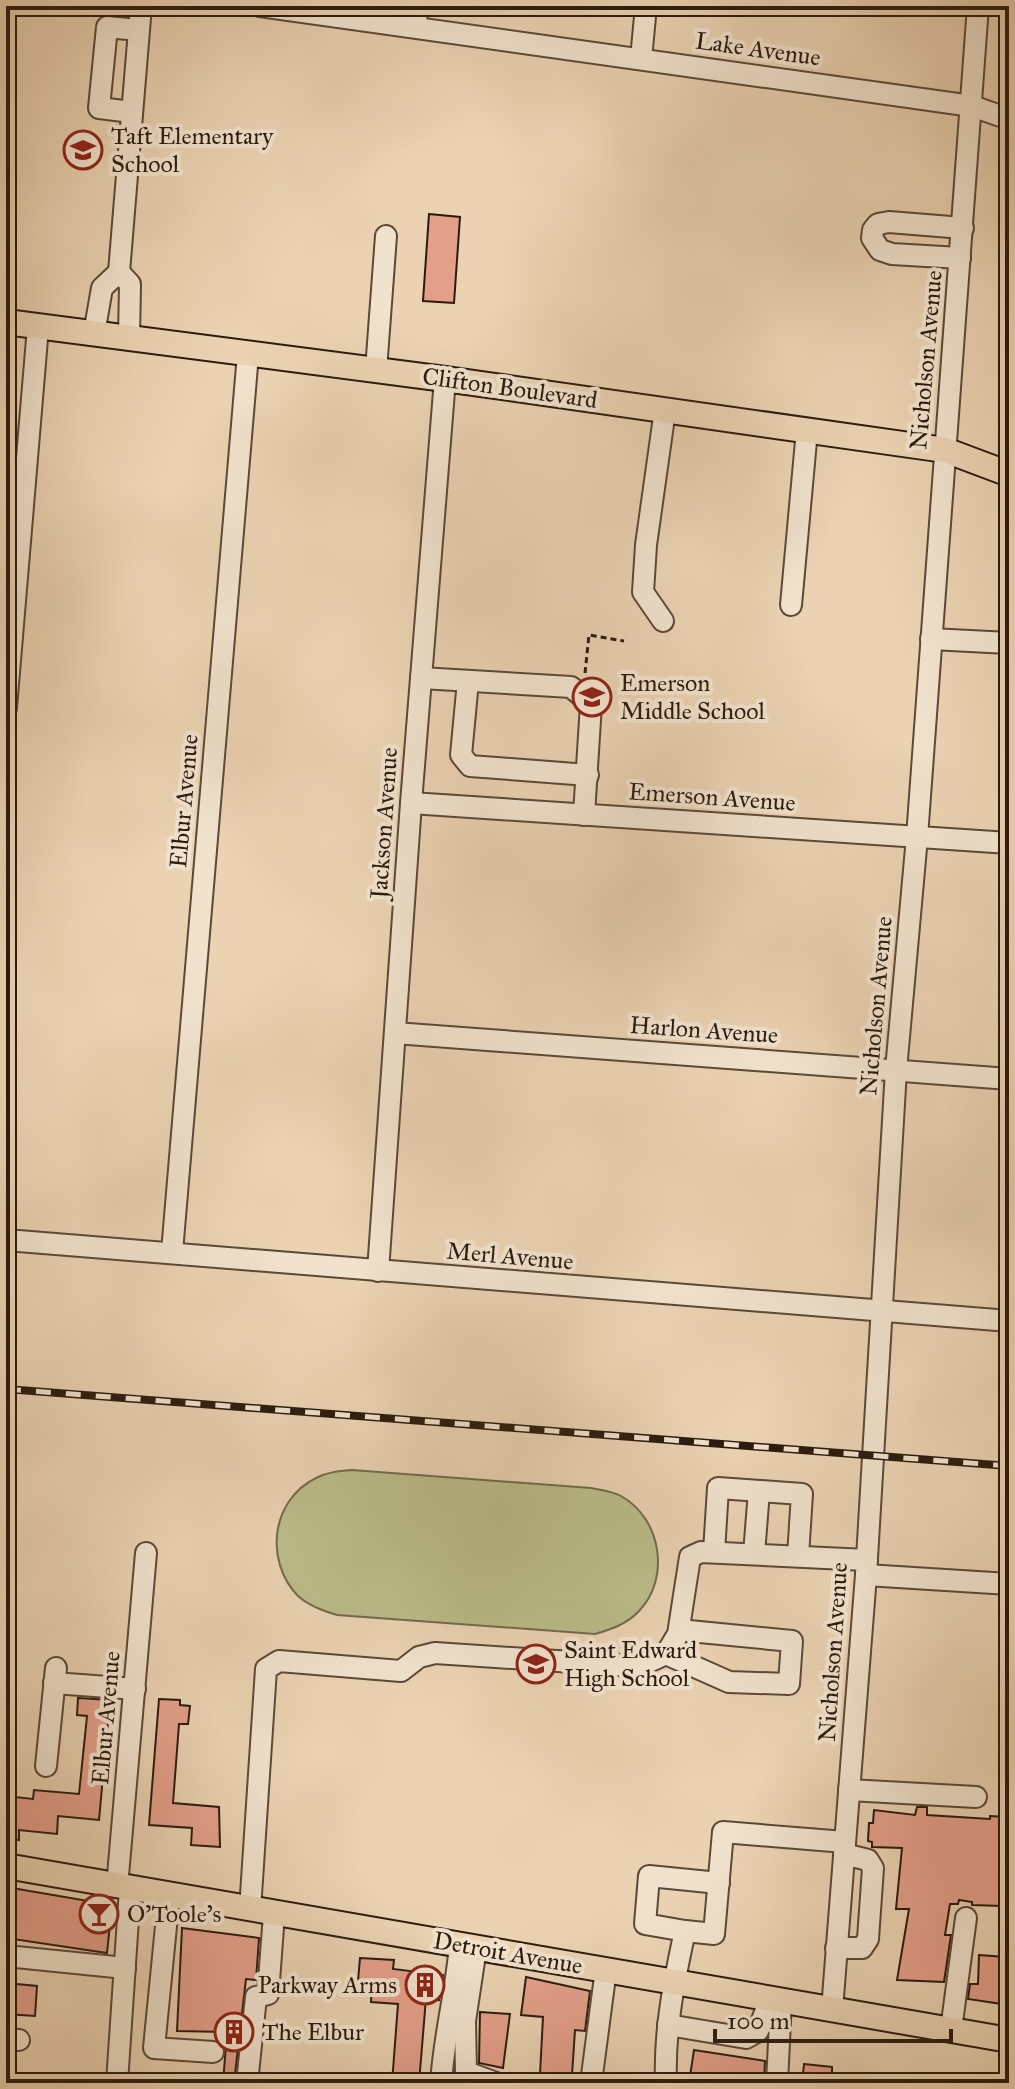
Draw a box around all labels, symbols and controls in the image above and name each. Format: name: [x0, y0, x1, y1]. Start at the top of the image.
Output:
street label: Lake Avenue: [694, 25, 822, 73]
place label: Taft Elementary School: [111, 121, 274, 179]
school or university icon: Taft Elementary School: [62, 129, 104, 171]
street label: Nicholson Avenue: [903, 269, 949, 451]
street label: Clifton Boulevard: [421, 361, 599, 415]
place label: Emerson Middle School: [620, 668, 766, 726]
school or university icon: Emerson Middle School: [571, 676, 613, 718]
street label: Elbur Avenue: [163, 733, 205, 869]
street label: Jackson Avenue: [364, 746, 404, 903]
street label: Emerson Avenue: [627, 776, 797, 818]
street label: Nicholson Avenue: [853, 915, 899, 1097]
street label: Harlon Avenue: [629, 1010, 779, 1050]
street label: Merl Avenue: [445, 1236, 575, 1276]
street label: Nicholson Avenue: [812, 1561, 854, 1743]
place label: Saint Edward High School: [564, 1635, 697, 1693]
school or university icon: Saint Edward High School: [515, 1643, 557, 1685]
street label: Elbur Avenue: [85, 1650, 127, 1786]
bar icon: O'Toole's: [78, 1893, 120, 1935]
place label: O'Toole's: [127, 1899, 221, 1929]
street label: Detroit Avenue: [431, 1925, 585, 1981]
building icon: Parkway Arms: [404, 1964, 446, 2006]
place label: Parkway Arms: [258, 1970, 397, 2000]
scale bar: [715, 1993, 951, 2043]
text: 100 m: [727, 2006, 790, 2036]
building icon: The Elbur: [213, 2011, 255, 2053]
place label: The Elbur: [262, 2017, 364, 2047]

